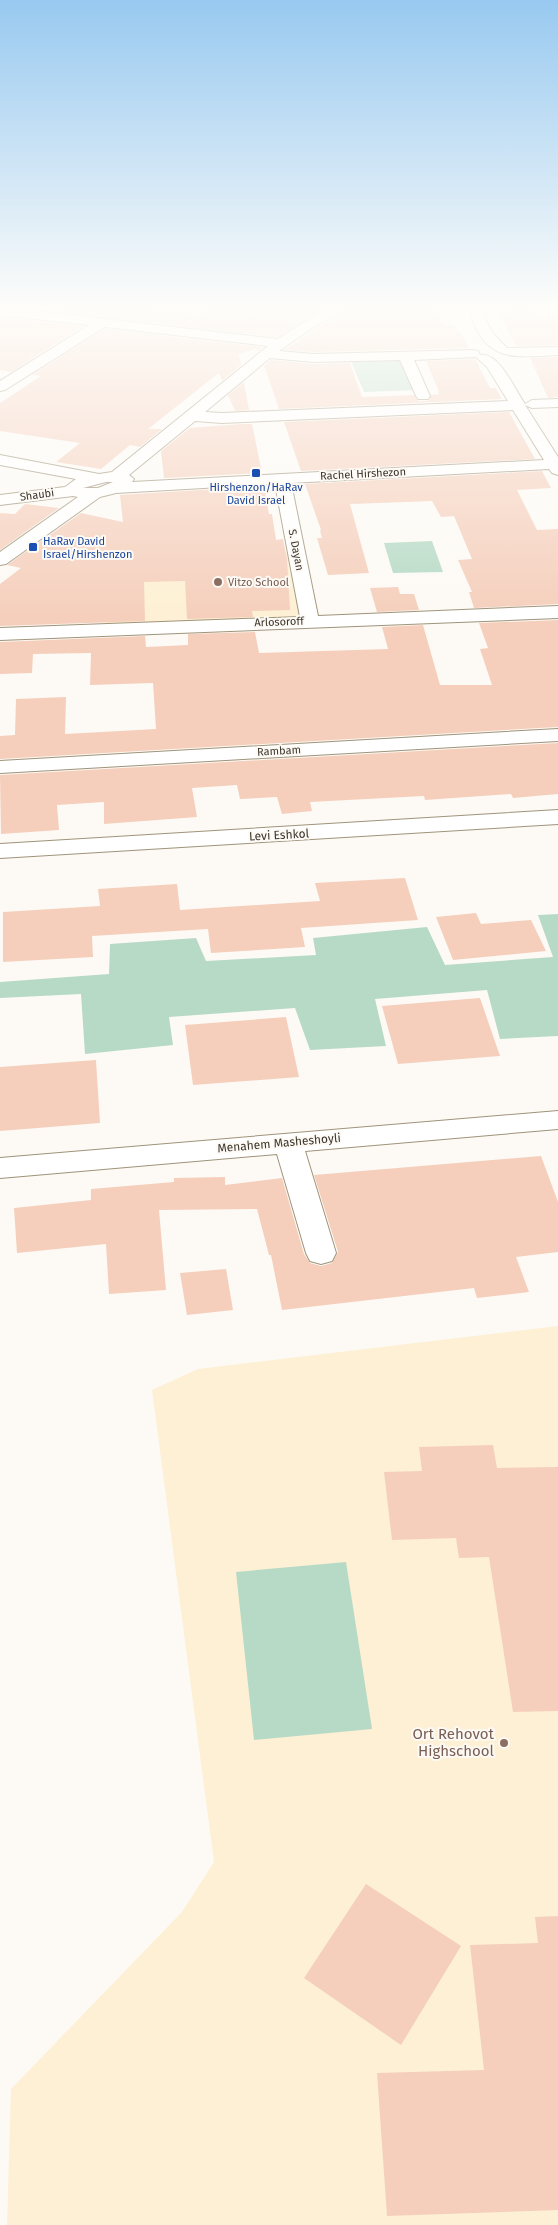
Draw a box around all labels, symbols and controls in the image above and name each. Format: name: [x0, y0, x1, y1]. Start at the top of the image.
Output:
street label: Rachel Hirshezon: [320, 465, 406, 483]
marker: Hirshenzon/HaRav David Israel: [250, 467, 262, 479]
place label: Hirshenzon/HaRav David Israel: [209, 481, 303, 507]
street label: Shaubi: [19, 486, 55, 504]
street label: S. Dayan: [286, 528, 306, 572]
place label: HaRav David Israel/Hirshenzon: [43, 535, 132, 561]
marker: HaRav David Israel/Hirshenzon: [27, 541, 39, 553]
marker: Vitzo School: [212, 576, 224, 588]
place label: Vitzo School: [228, 576, 289, 589]
street label: Arlosoroff: [254, 615, 305, 629]
street label: Rambam: [257, 743, 301, 759]
street label: Levi Eshkol: [249, 826, 310, 844]
street label: Menahem Masheshoyli: [217, 1131, 341, 1155]
place label: Ort Rehovot Highschool: [412, 1725, 495, 1760]
marker: Ort Rehovot Highschool: [498, 1737, 510, 1749]

